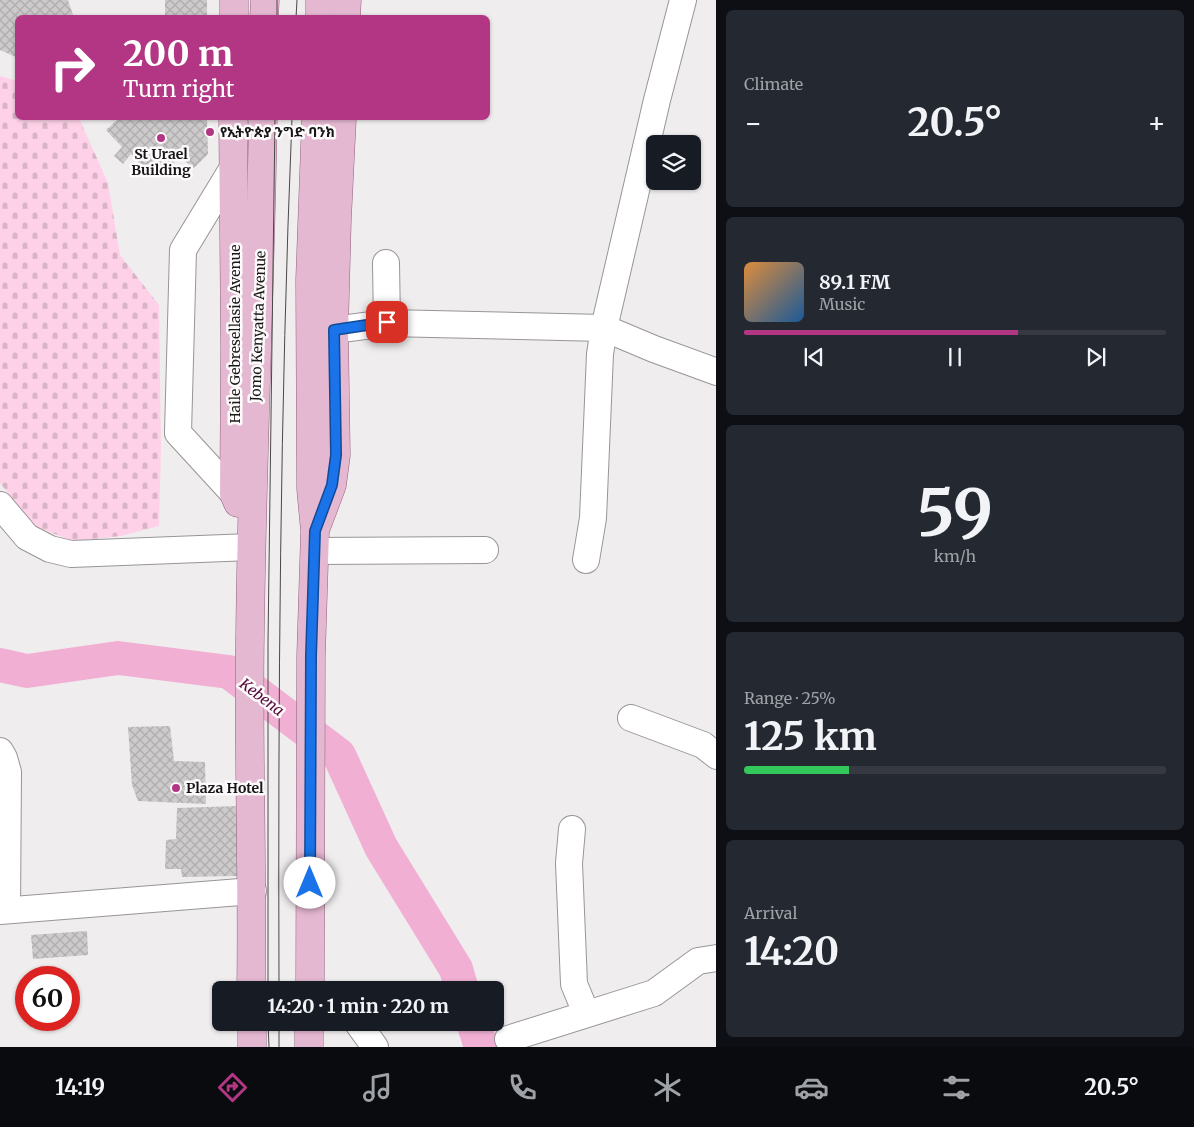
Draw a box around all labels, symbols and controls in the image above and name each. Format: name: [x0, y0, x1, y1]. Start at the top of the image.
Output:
text: 200 m: [123, 32, 233, 76]
icon: right: [40, 35, 105, 100]
text: Climate: [744, 74, 803, 94]
text: Turn right: [123, 75, 234, 103]
text: 20.5°: [908, 99, 1002, 146]
text: −: [744, 105, 763, 141]
text: +: [1147, 105, 1166, 141]
place label: የኢትዮጵያ ንግድ ባንክ: [220, 123, 335, 141]
marker: የኢትዮጵያ ንግድ ባንክ: [204, 126, 216, 138]
marker: St Urael Building: [155, 132, 167, 144]
map controls: [646, 135, 701, 190]
button: layers: [646, 135, 701, 190]
place label: St Urael Building: [131, 145, 191, 179]
street label: Haile Gebresellasie Avenue: [226, 244, 244, 424]
street label: Jomo Kenyatta Avenue: [246, 250, 270, 403]
text: 89.1 FM: [819, 270, 890, 294]
text: Music: [819, 294, 865, 314]
pin: [366, 301, 408, 343]
icon: arrive: [373, 308, 401, 336]
icon: previous: [800, 343, 828, 371]
icon: pause: [941, 343, 969, 371]
icon: next: [1082, 343, 1110, 371]
text: 59: [917, 472, 993, 554]
text: km/h: [934, 546, 976, 566]
water label: Kebena: [235, 674, 288, 720]
text: Range · 25%: [744, 688, 835, 708]
text: 125 km: [744, 713, 877, 760]
place label: Plaza Hotel: [186, 779, 264, 797]
marker: Plaza Hotel: [170, 782, 182, 794]
position arrow: [283, 856, 335, 908]
text: Arrival: [744, 903, 797, 923]
text: 14:20: [744, 928, 839, 975]
speed limit sign: 60: [15, 966, 80, 1031]
text: 14:20 · 1 min · 220 m: [267, 994, 449, 1018]
icon: directions: [215, 1070, 250, 1105]
icon: music: [360, 1070, 395, 1105]
icon: phone: [505, 1070, 540, 1105]
icon: climate: [650, 1070, 685, 1105]
icon: car: [794, 1070, 829, 1105]
icon: filters: [939, 1070, 974, 1105]
text: 14:19: [55, 1073, 105, 1101]
text: 20.5°: [1084, 1073, 1139, 1101]

